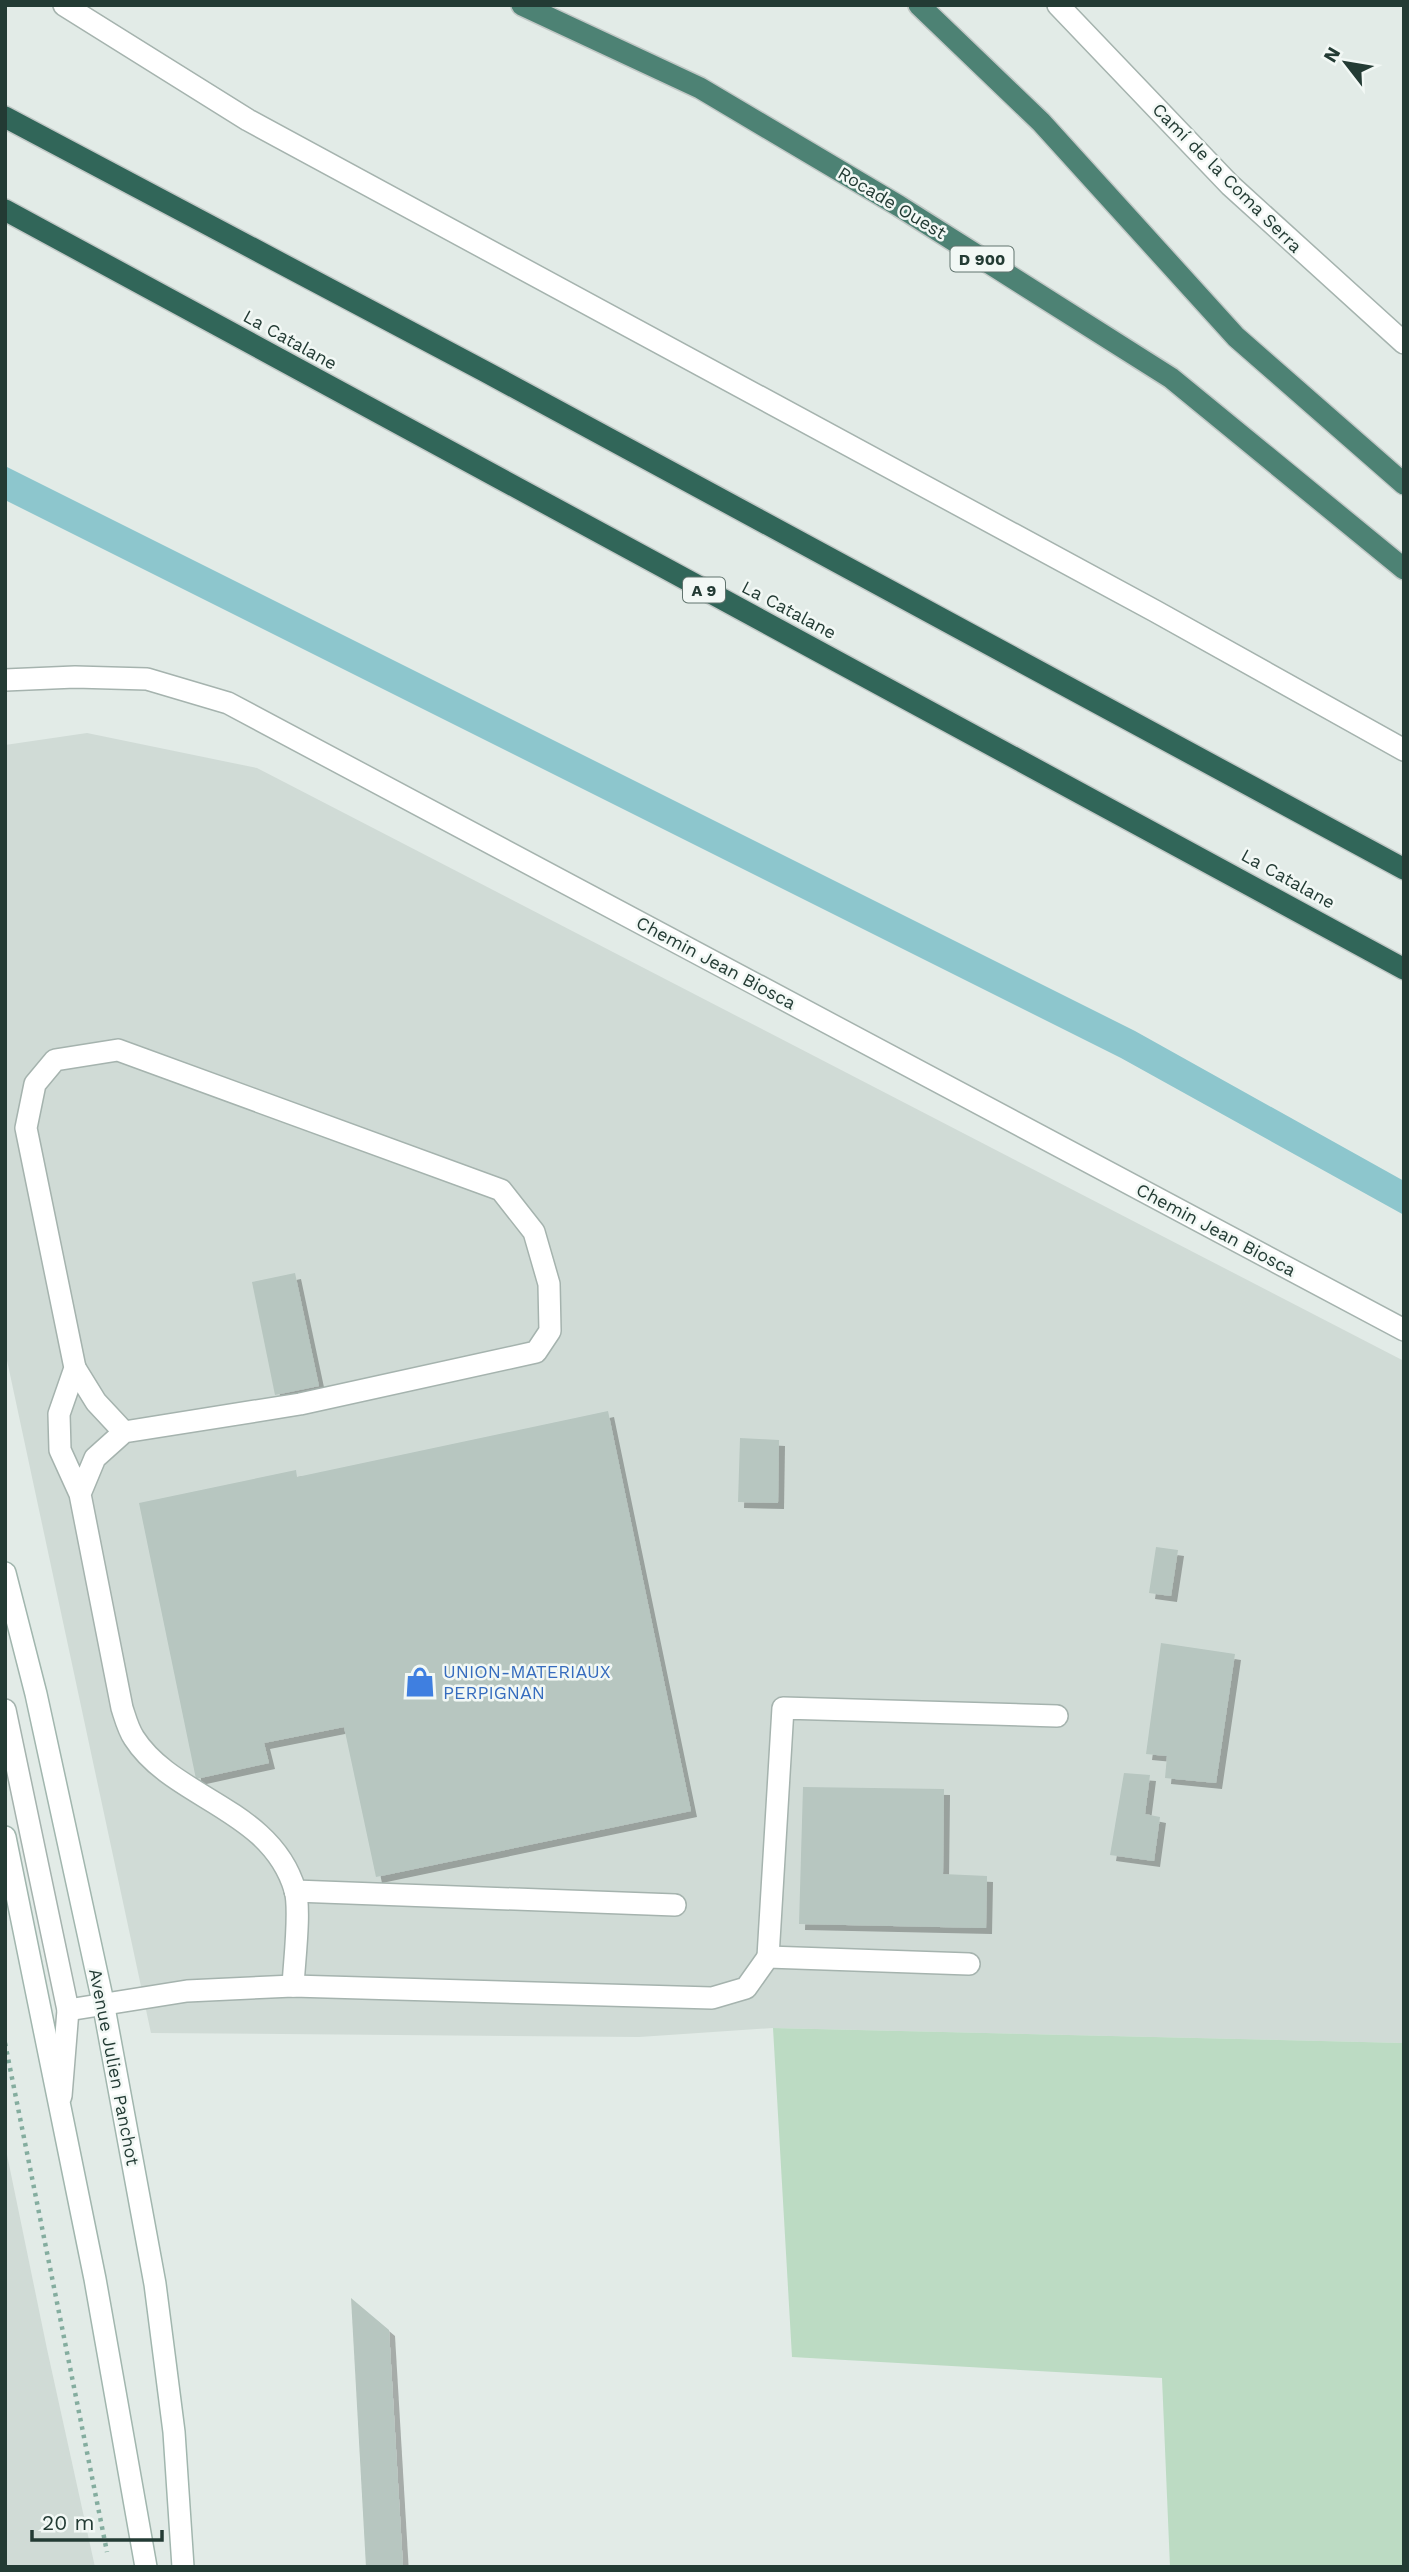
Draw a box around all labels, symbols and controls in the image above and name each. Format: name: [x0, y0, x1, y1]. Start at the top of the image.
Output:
north arrow: [1311, 28, 1381, 98]
text: N: [1318, 43, 1345, 66]
street label: Camí de la Coma Serra: [1148, 99, 1306, 257]
street label: Rocade Ouest: [834, 162, 951, 243]
road number: D 900: [950, 246, 1014, 272]
street label: La Catalane: [240, 305, 341, 374]
street label: La Catalane: [738, 576, 840, 643]
road number: A 9: [683, 578, 725, 603]
street label: La Catalane: [1238, 844, 1339, 913]
street label: Chemin Jean Biosca: [633, 912, 800, 1014]
street label: Chemin Jean Biosca: [1133, 1179, 1300, 1281]
place label: UNION-MATERIAUX PERPIGNAN: [443, 1661, 611, 1703]
shop icon: UNION-MATERIAUX PERPIGNAN: [403, 1665, 437, 1699]
street label: Avenue Julien Panchot: [85, 1967, 144, 2168]
scale bar: [32, 2498, 161, 2542]
text: 20 m: [42, 2510, 94, 2535]

